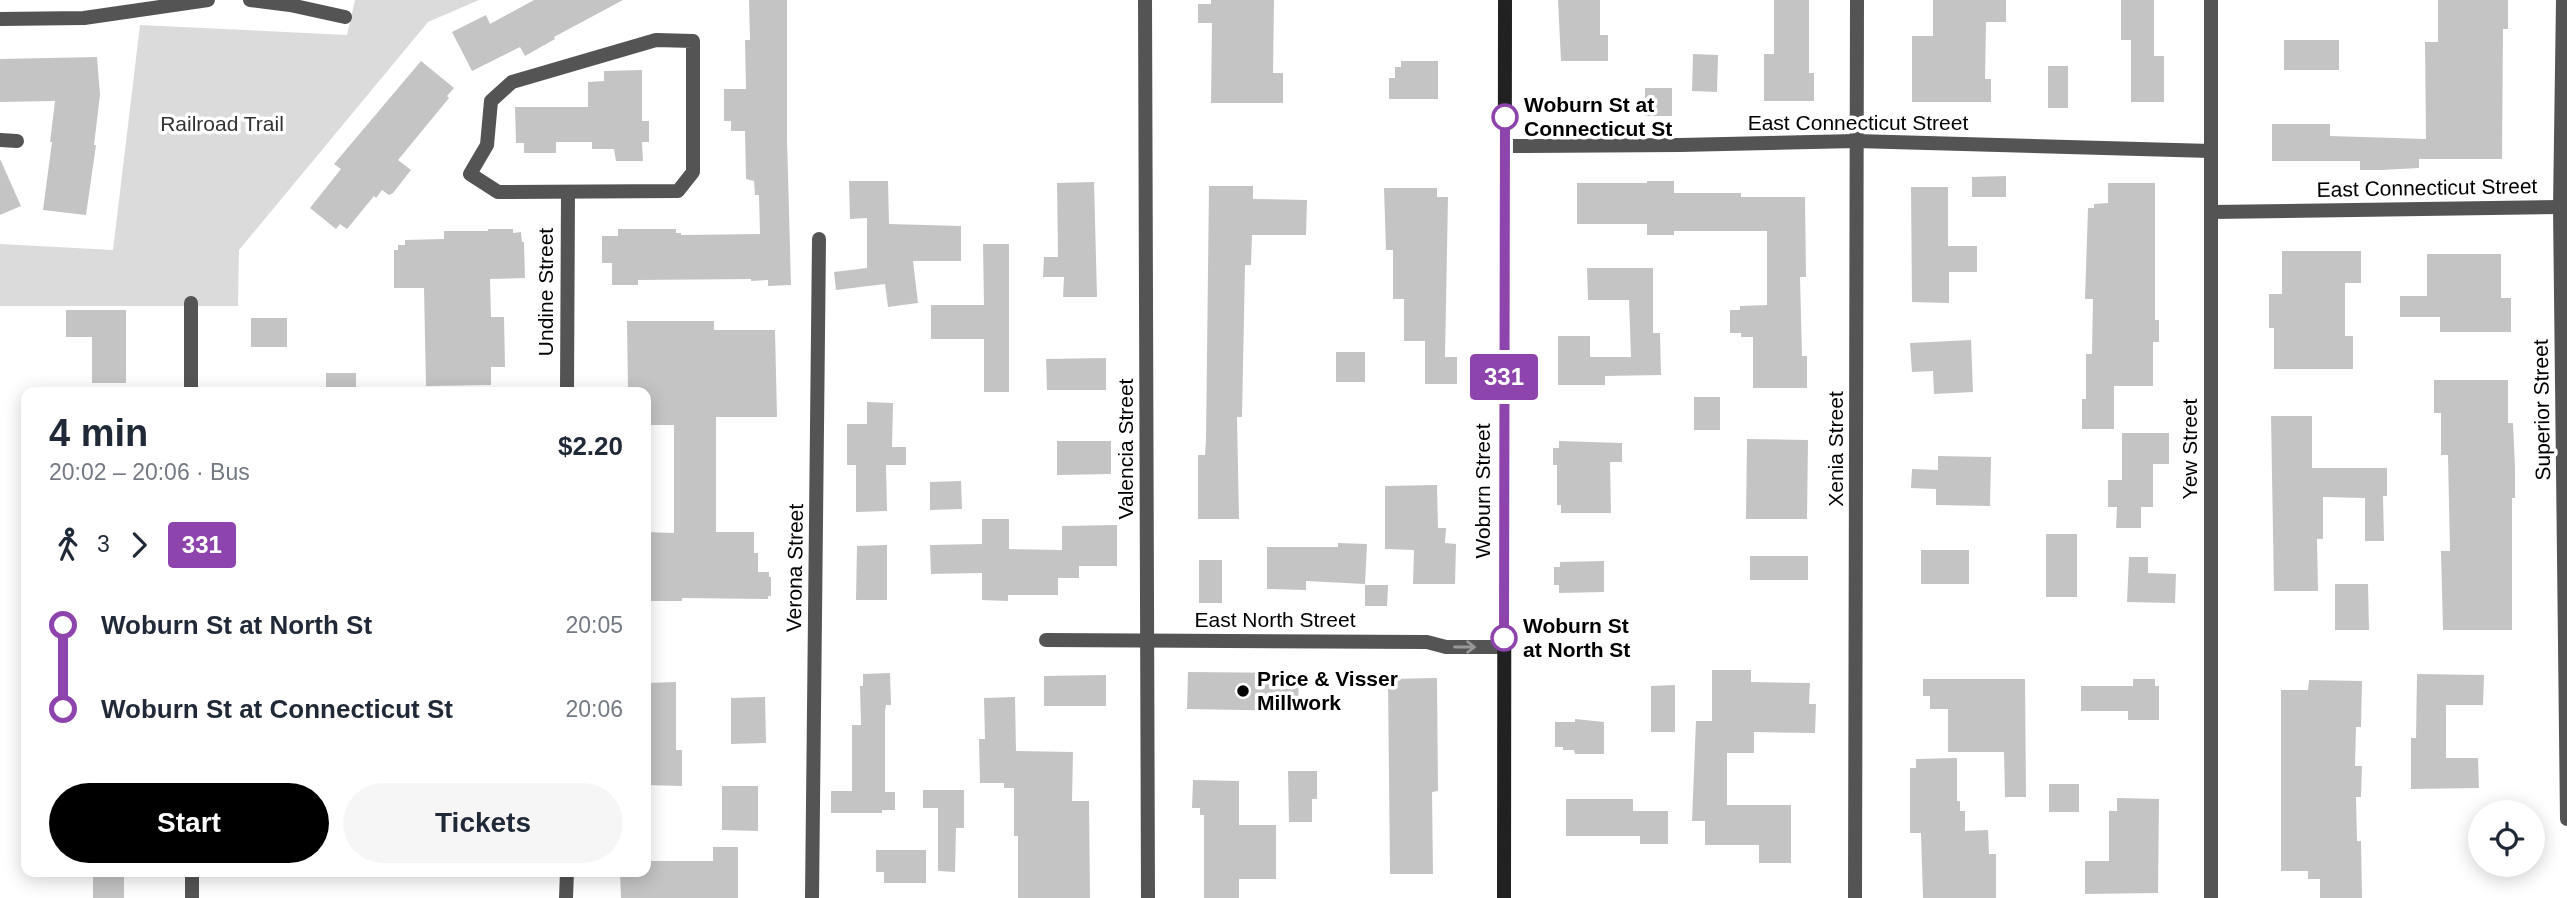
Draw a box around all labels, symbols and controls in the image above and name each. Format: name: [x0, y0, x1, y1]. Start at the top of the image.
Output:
place label: Woburn St at Connecticut St: [1524, 93, 1672, 140]
marker: Woburn St at Connecticut St: [1492, 104, 1518, 130]
street label: East Connecticut Street: [1748, 111, 1968, 134]
park label: Railroad Trail: [160, 112, 284, 135]
street label: East Connecticut Street: [2316, 174, 2538, 201]
street label: Undine Street: [534, 228, 557, 356]
street label: Superior Street: [2529, 339, 2554, 481]
line badge: 331: [1464, 354, 1544, 400]
text: 331: [1484, 363, 1524, 390]
street label: Valencia Street: [1114, 378, 1137, 519]
street label: Xenia Street: [1824, 391, 1847, 507]
street label: Yew Street: [2178, 398, 2201, 499]
text: 4 min: [49, 412, 148, 454]
street label: Woburn Street: [1471, 423, 1494, 559]
text: $2.20: [558, 431, 623, 461]
text: 20:02 – 20:06 · Bus: [49, 459, 250, 485]
street label: Verona Street: [782, 503, 807, 632]
icon: walk: [49, 526, 87, 564]
icon: forward: [120, 526, 158, 564]
text: 3: [97, 531, 110, 557]
text: 331: [182, 531, 222, 558]
street label: East North Street: [1194, 608, 1356, 631]
text: Woburn St at North St: [101, 610, 372, 640]
text: 20:05: [565, 612, 623, 638]
place label: Woburn St at North St: [1523, 614, 1630, 661]
marker: Woburn St at North St: [1491, 625, 1517, 651]
one-way arrow: [1453, 640, 1476, 654]
place label: Price & Visser Millwork: [1257, 667, 1398, 714]
marker: Price & Visser Millwork: [1235, 683, 1251, 699]
text: Woburn St at Connecticut St: [101, 694, 453, 724]
text: 20:06: [565, 696, 623, 722]
button: Start: [49, 783, 329, 863]
button: Tickets: [343, 783, 623, 863]
map controls: [2468, 800, 2545, 877]
button: locate: [2468, 800, 2545, 877]

